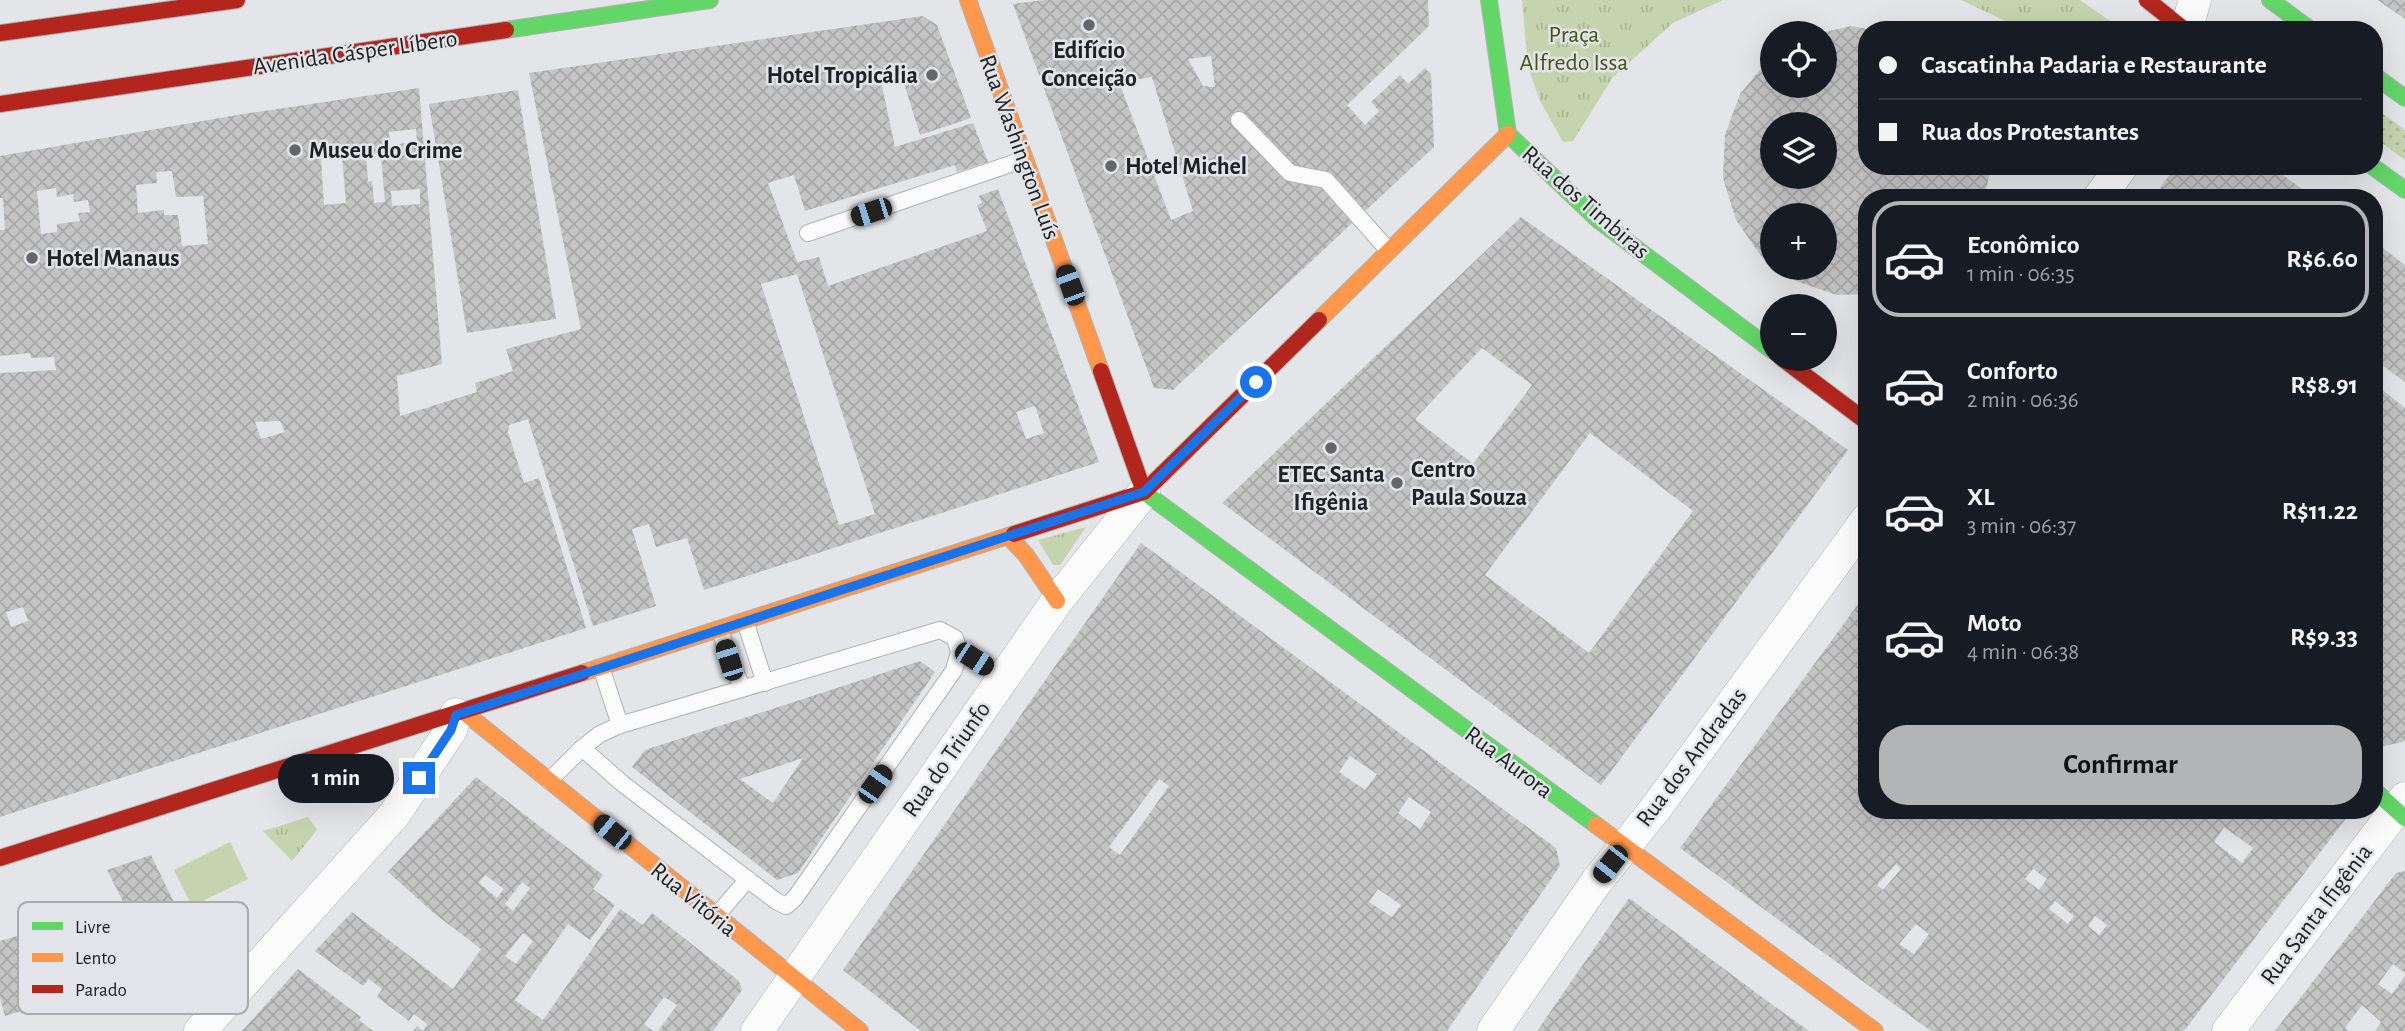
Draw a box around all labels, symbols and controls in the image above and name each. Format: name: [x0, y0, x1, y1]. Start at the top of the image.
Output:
marker: Edifício Conceição: [1081, 17, 1097, 33]
map controls: [1760, 21, 1837, 371]
button: locate: [1760, 21, 1837, 98]
park label: Praça Alfredo Issa: [1520, 23, 1628, 75]
street label: Avenida Cásper Líbero: [251, 27, 459, 79]
place label: Edifício Conceição: [1041, 39, 1137, 91]
street label: Rua Washington Luís: [974, 52, 1064, 243]
text: Cascatinha Padaria e Restaurante: [1921, 52, 2267, 78]
place label: Hotel Tropicália: [767, 64, 918, 88]
marker: Hotel Tropicália: [924, 67, 940, 83]
button: layers: [1760, 112, 1837, 189]
text: Rua dos Protestantes: [1921, 119, 2139, 145]
place label: Museu do Crime: [309, 139, 462, 163]
street label: Rua dos Timbiras: [1517, 141, 1653, 264]
marker: Museu do Crime: [287, 142, 303, 158]
place label: Hotel Michel: [1125, 155, 1247, 179]
marker: Hotel Michel: [1103, 158, 1119, 174]
car: [848, 196, 895, 228]
button: +: [1760, 203, 1837, 280]
icon: car: [1883, 228, 1946, 291]
text: Econômico: [1967, 232, 2080, 258]
text: R$6.60: [2286, 246, 2358, 272]
place label: Hotel Manaus: [46, 247, 179, 271]
marker: Hotel Manaus: [24, 250, 40, 266]
car: [1053, 262, 1088, 308]
text: 1 min · 06:35: [1967, 263, 2075, 286]
button: −: [1760, 294, 1837, 371]
icon: car: [1883, 354, 1946, 417]
text: Conforto: [1967, 358, 2058, 384]
route start: [1240, 366, 1272, 398]
text: R$8.91: [2290, 372, 2358, 398]
text: 2 min · 06:36: [1967, 389, 2078, 412]
marker: ETEC Santa Ifigênia: [1323, 440, 1339, 456]
place label: Centro Paula Souza: [1411, 458, 1527, 510]
place label: ETEC Santa Ifigênia: [1277, 463, 1385, 515]
marker: Centro Paula Souza: [1389, 475, 1405, 491]
icon: car: [1883, 480, 1946, 543]
text: XL: [1967, 484, 1994, 510]
text: R$11.22: [2282, 498, 2358, 524]
text: 3 min · 06:37: [1967, 515, 2076, 538]
icon: car: [1883, 606, 1946, 669]
text: Moto: [1967, 610, 2022, 636]
text: R$9.33: [2290, 624, 2358, 650]
car: [713, 637, 746, 683]
car: [951, 639, 998, 679]
text: 4 min · 06:38: [1967, 641, 2079, 664]
street label: Rua dos Andradas: [1632, 684, 1752, 831]
street label: Rua do Triunfo: [898, 697, 995, 822]
street label: Rua Aurora: [1460, 722, 1557, 803]
button: Confirmar: [1879, 725, 2362, 805]
callout: 1 min: [279, 754, 394, 802]
car: [855, 761, 896, 807]
route end: [403, 762, 435, 794]
text: 1 min: [312, 767, 360, 790]
car: [590, 811, 635, 853]
street label: Rua Santa Ifigênia: [2256, 840, 2377, 989]
car: [1589, 841, 1632, 887]
street label: Rua Vitória: [646, 858, 741, 942]
legend: [18, 902, 248, 1014]
text: Livre: [75, 918, 110, 937]
text: Lento: [75, 949, 116, 968]
text: Parado: [75, 981, 127, 1000]

